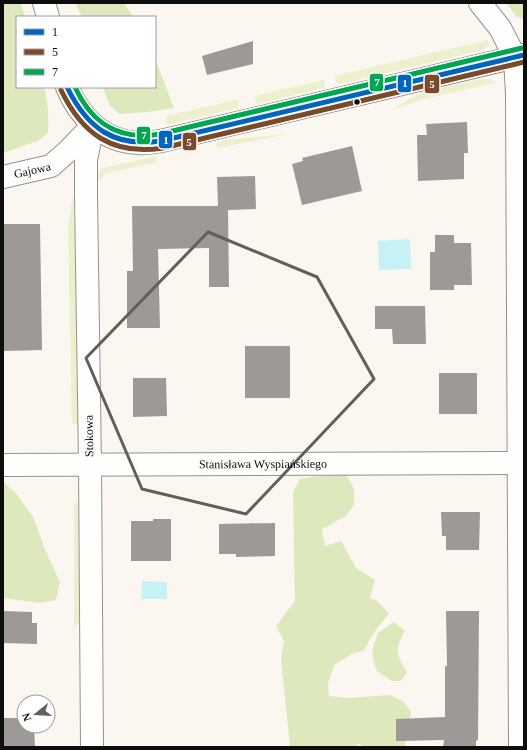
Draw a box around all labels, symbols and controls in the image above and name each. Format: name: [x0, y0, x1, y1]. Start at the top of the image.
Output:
legend: [16, 16, 156, 88]
text: 1: [52, 25, 58, 39]
text: 5: [52, 45, 58, 59]
text: 7: [52, 65, 58, 79]
line badge: 7: [369, 73, 384, 92]
line badge: 1: [397, 74, 412, 93]
line badge: 5: [424, 74, 440, 94]
text: 7: [374, 76, 380, 88]
text: 1: [402, 77, 408, 89]
text: 5: [429, 78, 435, 90]
unlabelled marker: [352, 97, 362, 107]
line badge: 7: [136, 126, 151, 145]
text: 7: [141, 129, 147, 141]
line badge: 1: [158, 130, 173, 149]
line badge: 5: [182, 132, 197, 151]
text: 1: [163, 134, 169, 146]
text: 5: [186, 136, 192, 148]
street label: Gajowa: [12, 159, 53, 181]
street label: Stokowa: [82, 414, 96, 457]
street label: Stanisława Wyspiańskiego: [199, 457, 327, 471]
north arrow: [16, 694, 56, 734]
text: N: [20, 711, 33, 723]

